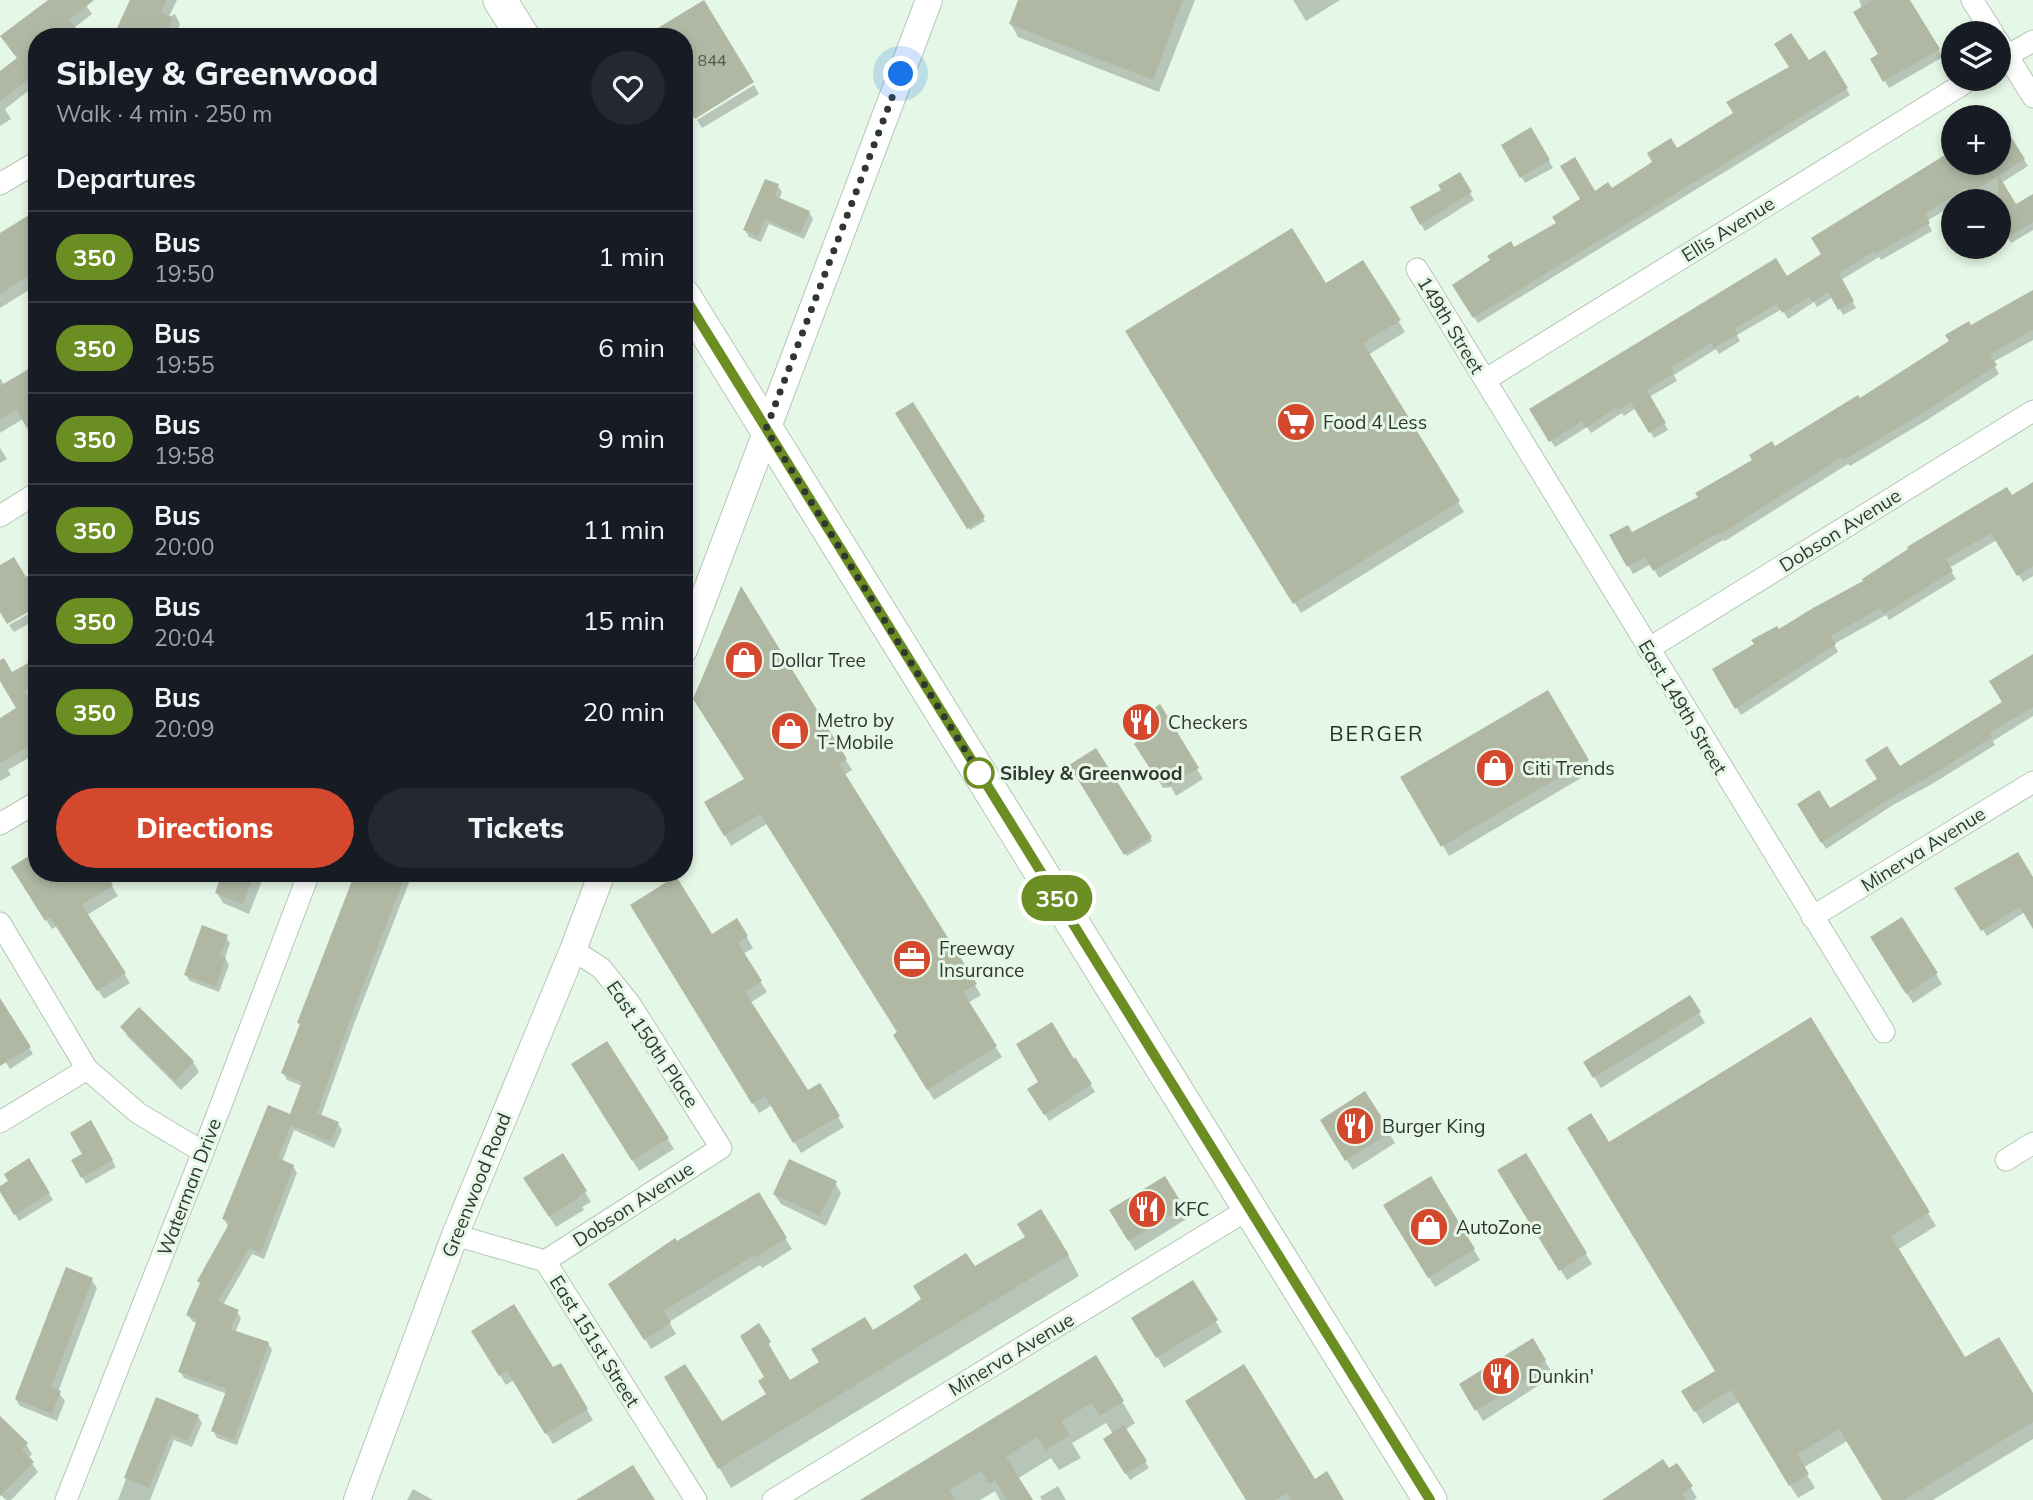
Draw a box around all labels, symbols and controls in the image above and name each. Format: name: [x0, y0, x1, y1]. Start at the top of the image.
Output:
map controls: [1941, 21, 2011, 259]
button: layers: [1941, 21, 2011, 91]
house number: 844: [698, 50, 727, 70]
button: heart: [591, 51, 665, 125]
text: Sibley & Greenwood: [56, 52, 378, 93]
your location: [883, 56, 918, 91]
text: Walk · 4 min · 250 m: [56, 99, 273, 128]
button: +: [1941, 105, 2011, 175]
text: Departures: [56, 162, 196, 195]
button: −: [1941, 189, 2011, 259]
street label: Ellis Avenue: [1677, 191, 1779, 267]
text: Bus: [154, 226, 200, 259]
text: 1 min: [598, 240, 665, 273]
text: 350: [73, 242, 116, 272]
text: 19:50: [154, 259, 214, 288]
street label: 149th Street: [1413, 272, 1490, 378]
text: Bus: [154, 317, 200, 350]
text: 6 min: [598, 331, 665, 364]
text: 350: [73, 333, 116, 363]
text: 19:55: [154, 350, 214, 379]
supermarket icon: Food 4 Less: [1275, 401, 1317, 443]
text: Bus: [154, 408, 200, 441]
place label: Food 4 Less: [1323, 410, 1427, 434]
text: 9 min: [598, 422, 665, 455]
text: 350: [73, 424, 116, 454]
text: 19:58: [154, 441, 214, 470]
street label: Dobson Avenue: [1775, 483, 1905, 577]
text: Bus: [154, 499, 200, 532]
text: 11 min: [583, 513, 665, 546]
text: 350: [73, 515, 116, 545]
text: 20:00: [154, 532, 214, 561]
text: Bus: [154, 590, 200, 623]
text: 15 min: [583, 604, 665, 637]
text: 350: [73, 606, 116, 636]
text: 20:04: [154, 623, 214, 652]
street label: East 149th Street: [1633, 635, 1733, 779]
shop icon: Dollar Tree: [723, 639, 765, 681]
place label: Dollar Tree: [771, 648, 866, 672]
text: Bus: [154, 681, 200, 714]
text: 20 min: [583, 695, 665, 728]
text: 350: [73, 697, 116, 727]
restaurant icon: Checkers: [1120, 701, 1162, 743]
place label: Metro by T-Mobile: [817, 708, 894, 754]
shop icon: Metro by T-Mobile: [769, 710, 811, 752]
place label: Checkers: [1168, 710, 1248, 734]
text: 20:09: [154, 714, 214, 743]
district label: BERGER: [1329, 720, 1425, 746]
shop icon: Citi Trends: [1474, 747, 1516, 789]
place label: Citi Trends: [1522, 756, 1615, 780]
marker: Sibley & Greenwood: [964, 758, 994, 788]
place label: Sibley & Greenwood: [1000, 761, 1182, 785]
button: Directions: [56, 788, 354, 868]
button: Tickets: [368, 788, 665, 868]
street label: Minerva Avenue: [1856, 801, 1990, 897]
line badge: 350: [1017, 875, 1097, 921]
text: 350: [1035, 883, 1079, 913]
place label: Freeway Insurance: [939, 936, 1024, 982]
office icon: Freeway Insurance: [891, 938, 933, 980]
street label: East 150th Place: [602, 976, 704, 1112]
restaurant icon: Burger King: [1334, 1105, 1376, 1147]
street label: Greenwood Road: [436, 1109, 516, 1261]
place label: Burger King: [1382, 1114, 1485, 1138]
street label: Waterman Drive: [152, 1115, 226, 1259]
street label: Dobson Avenue: [568, 1156, 698, 1252]
restaurant icon: KFC: [1126, 1188, 1168, 1230]
place label: KFC: [1174, 1197, 1209, 1221]
shop icon: AutoZone: [1408, 1206, 1450, 1248]
place label: AutoZone: [1456, 1215, 1542, 1239]
street label: East 151st Street: [545, 1271, 645, 1412]
street label: Minerva Avenue: [944, 1307, 1078, 1401]
restaurant icon: Dunkin': [1480, 1355, 1522, 1397]
place label: Dunkin': [1528, 1364, 1594, 1388]

